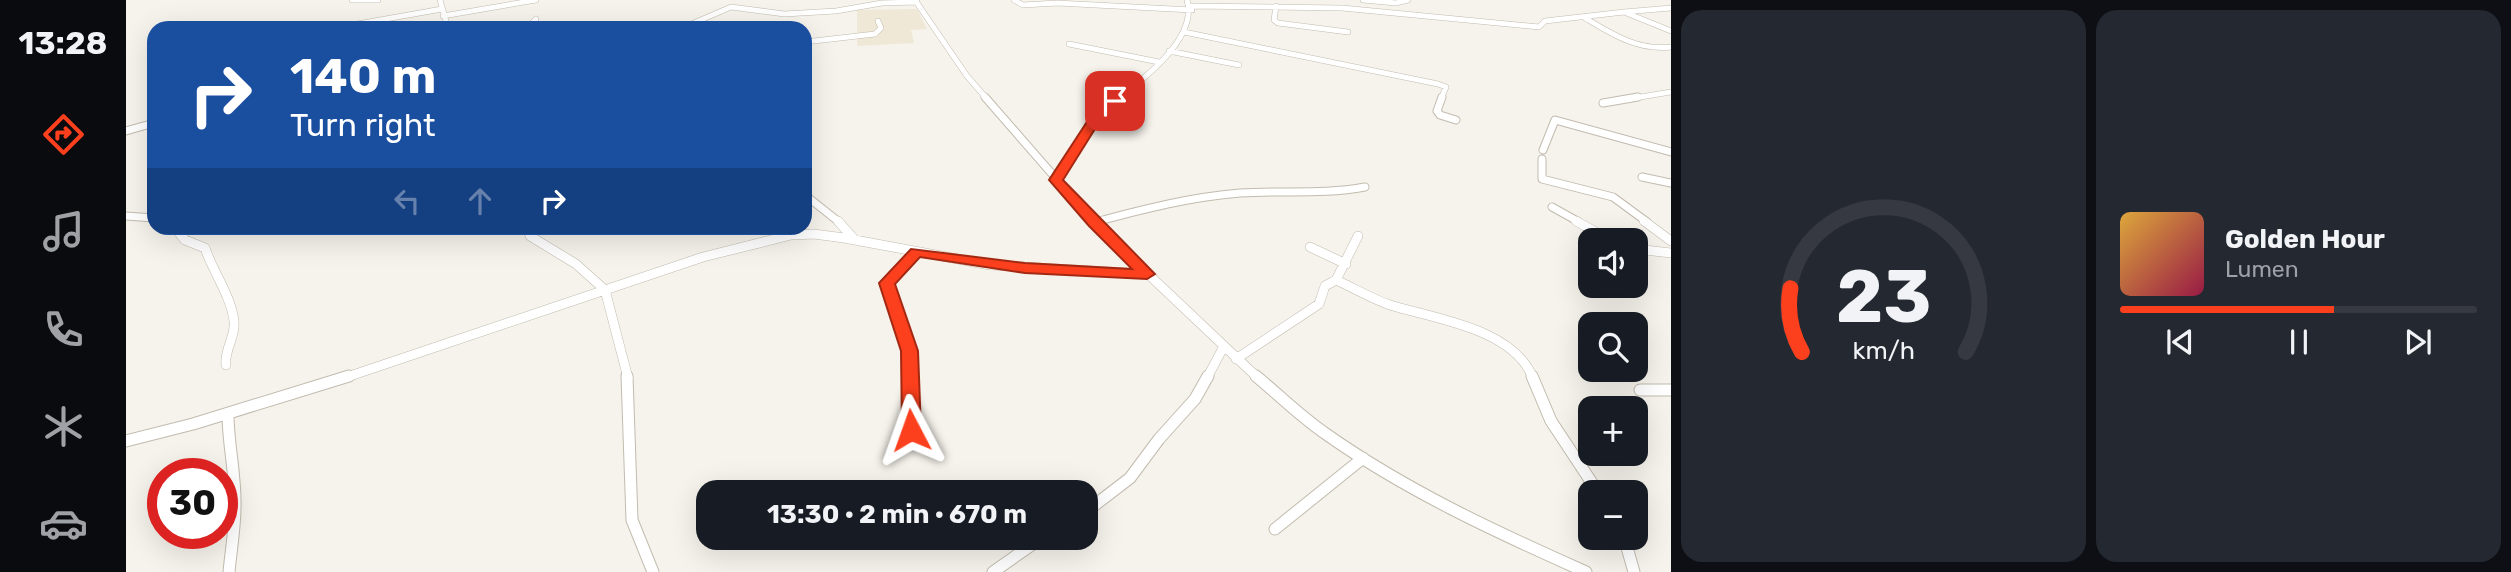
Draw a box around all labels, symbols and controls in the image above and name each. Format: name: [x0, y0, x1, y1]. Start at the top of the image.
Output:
text: 13:28: [19, 24, 107, 62]
text: 140 m: [290, 47, 436, 105]
icon: right: [175, 49, 266, 140]
pin: [1085, 71, 1145, 131]
icon: arrive: [1096, 82, 1134, 120]
text: Turn right: [290, 106, 435, 144]
icon: directions: [39, 110, 88, 159]
icon: left: [388, 182, 426, 220]
icon: ahead: [461, 182, 499, 220]
icon: right: [534, 182, 572, 220]
icon: music: [39, 207, 88, 256]
text: Golden Hour: [2225, 224, 2385, 255]
map controls: [1578, 228, 1648, 550]
button: sound: [1578, 228, 1648, 298]
text: 23: [1836, 254, 1931, 340]
text: Lumen: [2225, 255, 2299, 283]
icon: phone: [39, 305, 88, 354]
button: search: [1578, 312, 1648, 382]
icon: previous: [2161, 323, 2199, 361]
icon: pause: [2280, 323, 2318, 361]
icon: next: [2399, 323, 2437, 361]
text: km/h: [1852, 336, 1915, 365]
position arrow: [874, 393, 948, 467]
button: +: [1578, 396, 1648, 466]
icon: climate: [39, 402, 88, 451]
speed limit sign: 30: [147, 458, 238, 549]
button: −: [1578, 480, 1648, 550]
icon: car: [39, 499, 88, 548]
text: 13:30 · 2 min · 670 m: [767, 499, 1027, 530]

